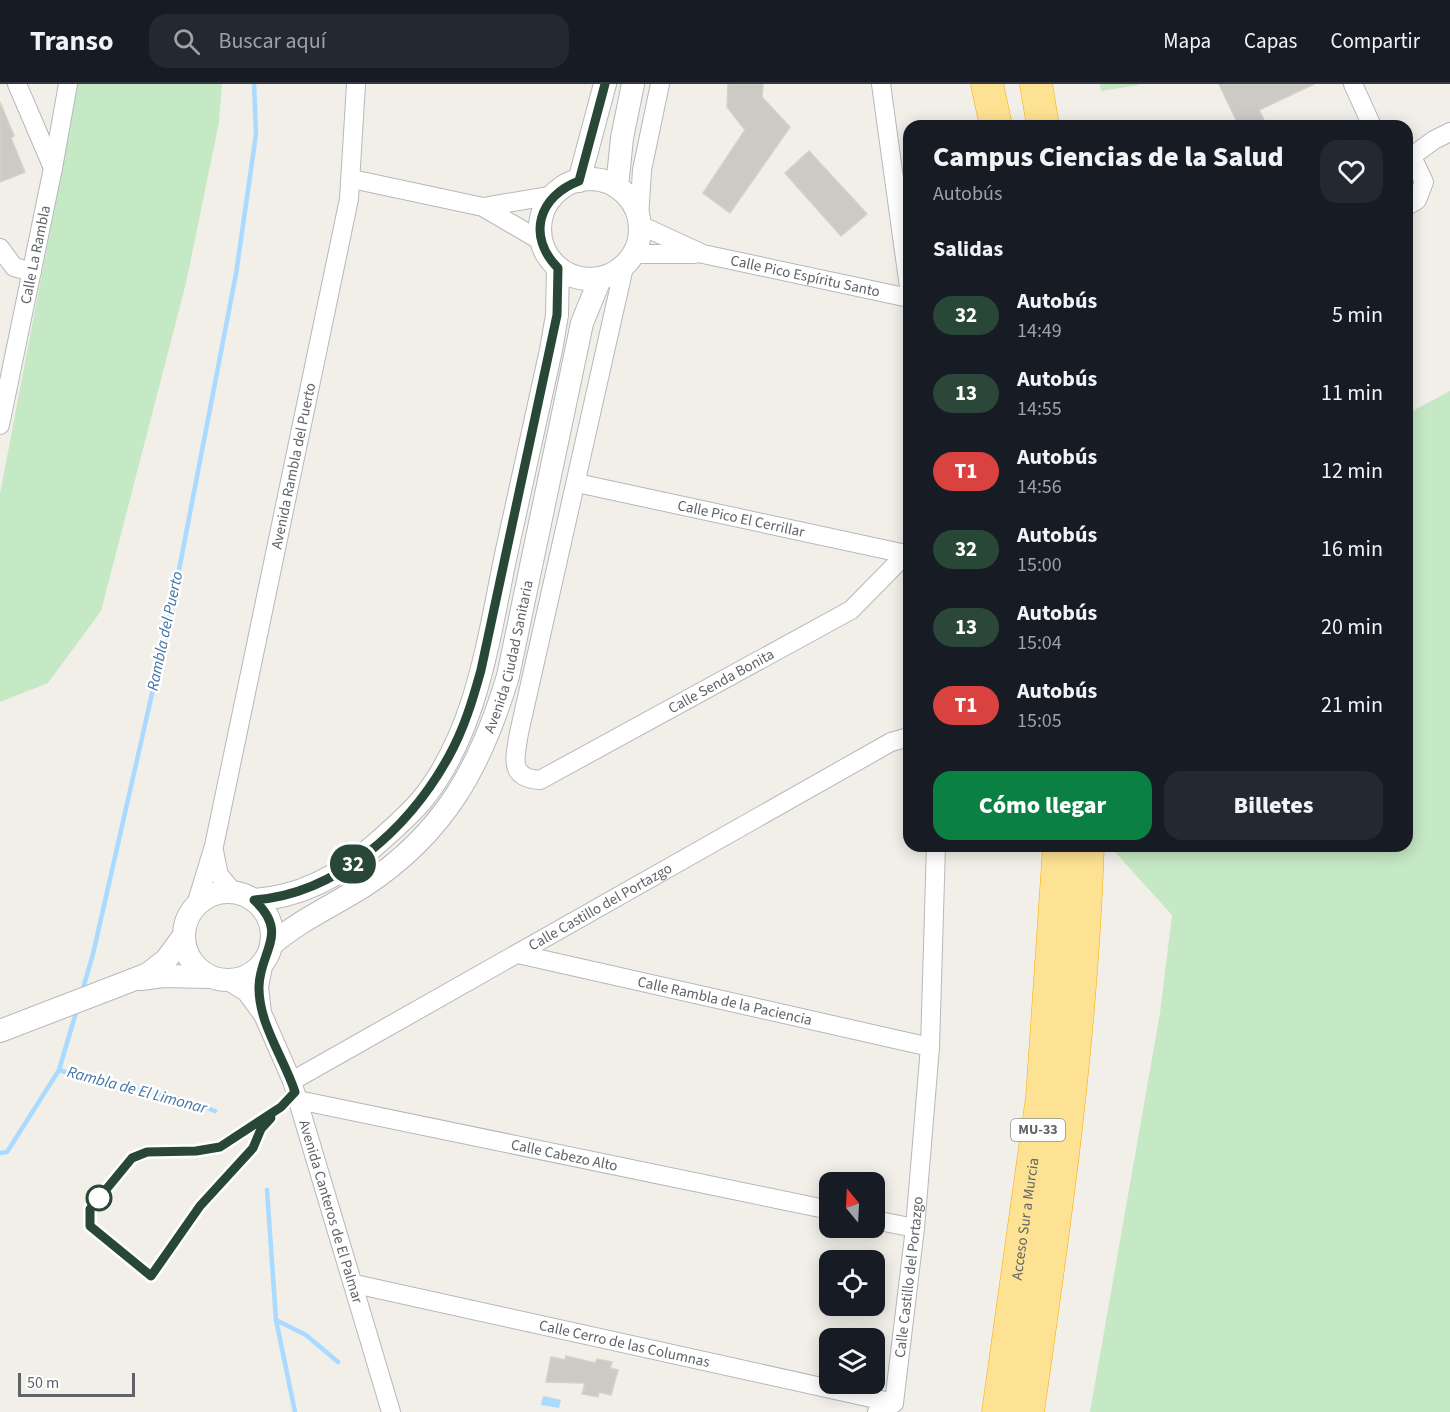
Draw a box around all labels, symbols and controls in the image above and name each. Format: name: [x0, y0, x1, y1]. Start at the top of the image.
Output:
search box: [149, 14, 569, 68]
text: Transo: [30, 21, 113, 61]
icon: search: [170, 25, 203, 58]
text: Buscar aquí: [218, 25, 326, 57]
text: Mapa: [1163, 26, 1211, 56]
text: Capas: [1244, 26, 1297, 56]
text: Compartir: [1330, 26, 1420, 56]
text: Campus Ciencias de la Salud: [933, 137, 1284, 177]
button: heart: [1320, 140, 1383, 203]
text: Autobús: [933, 180, 1002, 208]
street label: Calle La Rambla: [15, 203, 56, 306]
text: Salidas: [933, 233, 1003, 265]
street label: Calle Pico Espíritu Santo: [729, 250, 882, 302]
text: Autobús: [1017, 285, 1097, 317]
text: 5 min: [1332, 299, 1383, 331]
text: 32: [955, 300, 977, 330]
text: 14:49: [1017, 317, 1062, 345]
text: Autobús: [1017, 363, 1097, 395]
text: 11 min: [1321, 377, 1383, 409]
text: 13: [955, 378, 977, 408]
street label: Avenida Rambla del Puerto: [266, 381, 321, 551]
text: 14:55: [1017, 395, 1062, 423]
text: Autobús: [1017, 441, 1097, 473]
text: 12 min: [1321, 455, 1383, 487]
text: T1: [955, 456, 977, 486]
text: 14:56: [1017, 473, 1062, 501]
street label: Calle Pico El Cerrillar: [676, 495, 807, 543]
text: Autobús: [1017, 519, 1097, 551]
text: 16 min: [1321, 533, 1383, 565]
text: 32: [955, 534, 977, 564]
text: 15:00: [1017, 551, 1062, 579]
water label: Rambla del Puerto: [142, 569, 188, 693]
street label: Avenida Ciudad Sanitaria: [479, 578, 538, 736]
text: Autobús: [1017, 597, 1097, 629]
text: 20 min: [1321, 611, 1383, 643]
text: 13: [955, 612, 977, 642]
text: 15:04: [1017, 629, 1062, 657]
street label: Calle Senda Bonita: [664, 643, 778, 719]
text: Autobús: [1017, 675, 1097, 707]
text: 21 min: [1321, 689, 1383, 721]
text: T1: [955, 690, 977, 720]
text: 15:05: [1017, 707, 1062, 735]
button: Cómo llegar: [933, 771, 1152, 840]
button: Billetes: [1164, 771, 1383, 840]
line badge: 32: [326, 844, 380, 884]
text: 32: [342, 849, 364, 879]
street label: Calle Castillo del Portazgo: [524, 858, 676, 956]
street label: Calle Rambla de la Paciencia: [635, 971, 814, 1031]
water label: Rambla de El Limonar: [65, 1061, 211, 1120]
street label: Avenida Canteros de El Palmar: [294, 1117, 369, 1306]
road number: MU-33: [1011, 1119, 1065, 1141]
street label: Calle Cabezo Alto: [509, 1134, 620, 1176]
street label: Acceso Sur a Murcia: [1006, 1156, 1044, 1281]
north arrow: [819, 1172, 885, 1238]
map controls: [819, 1172, 885, 1394]
unlabelled marker: [86, 1185, 112, 1211]
street label: Calle Castillo del Portazgo: [889, 1196, 928, 1359]
button: locate: [819, 1250, 885, 1316]
street label: Calle Cerro de las Columnas: [537, 1314, 712, 1373]
button: layers: [819, 1328, 885, 1394]
scale bar: [18, 1370, 135, 1398]
text: 50 m: [27, 1372, 59, 1394]

